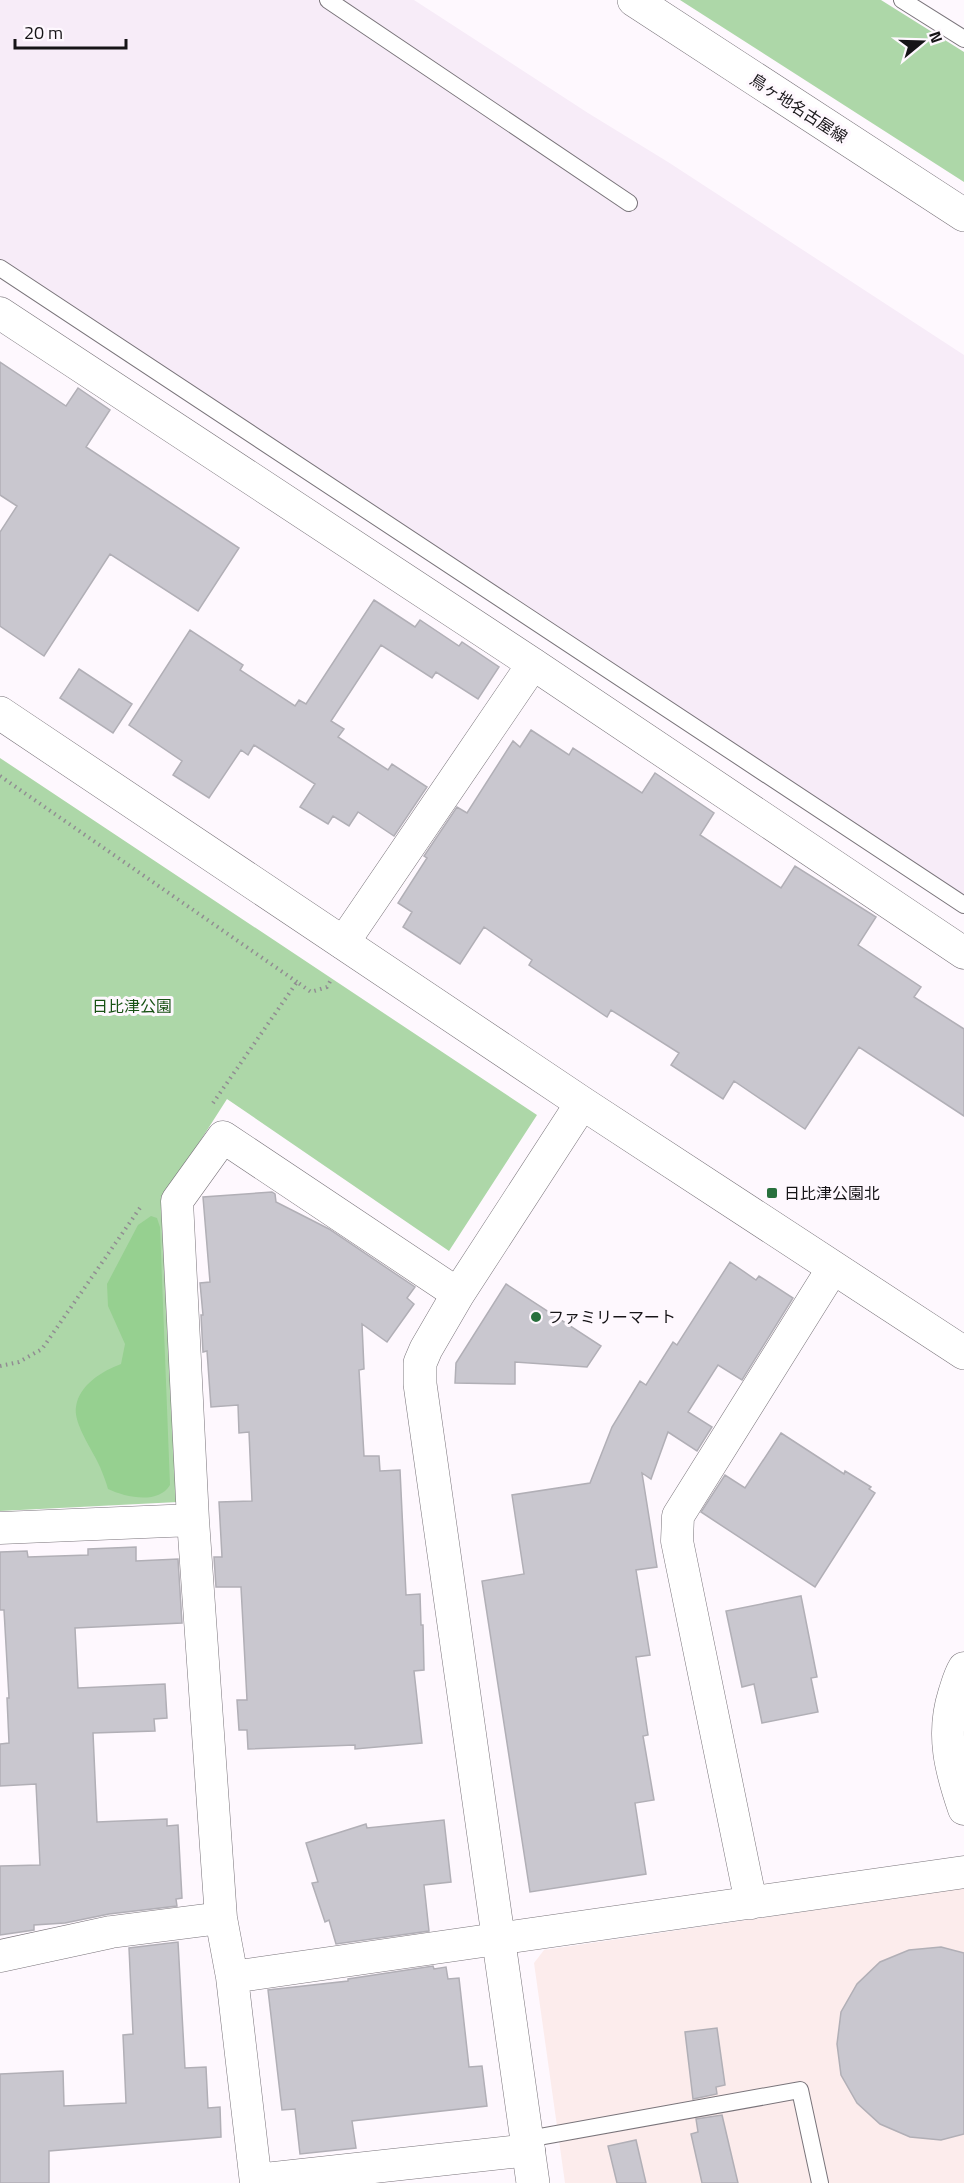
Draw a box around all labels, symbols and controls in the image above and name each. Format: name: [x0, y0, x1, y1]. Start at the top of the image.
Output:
scale bar: [15, 12, 126, 50]
north arrow: [892, 12, 952, 72]
text: 20 m: [24, 19, 63, 46]
text: N: [923, 28, 949, 46]
street label: 鳥ヶ地名古屋線: [745, 67, 853, 149]
park label: 日比津公園: [92, 994, 172, 1018]
place label: 日比津公園北: [784, 1181, 880, 1205]
marker: 日比津公園北: [765, 1186, 779, 1200]
place label: ファミリーマート: [548, 1305, 676, 1329]
marker: ファミリーマート: [529, 1310, 543, 1324]

